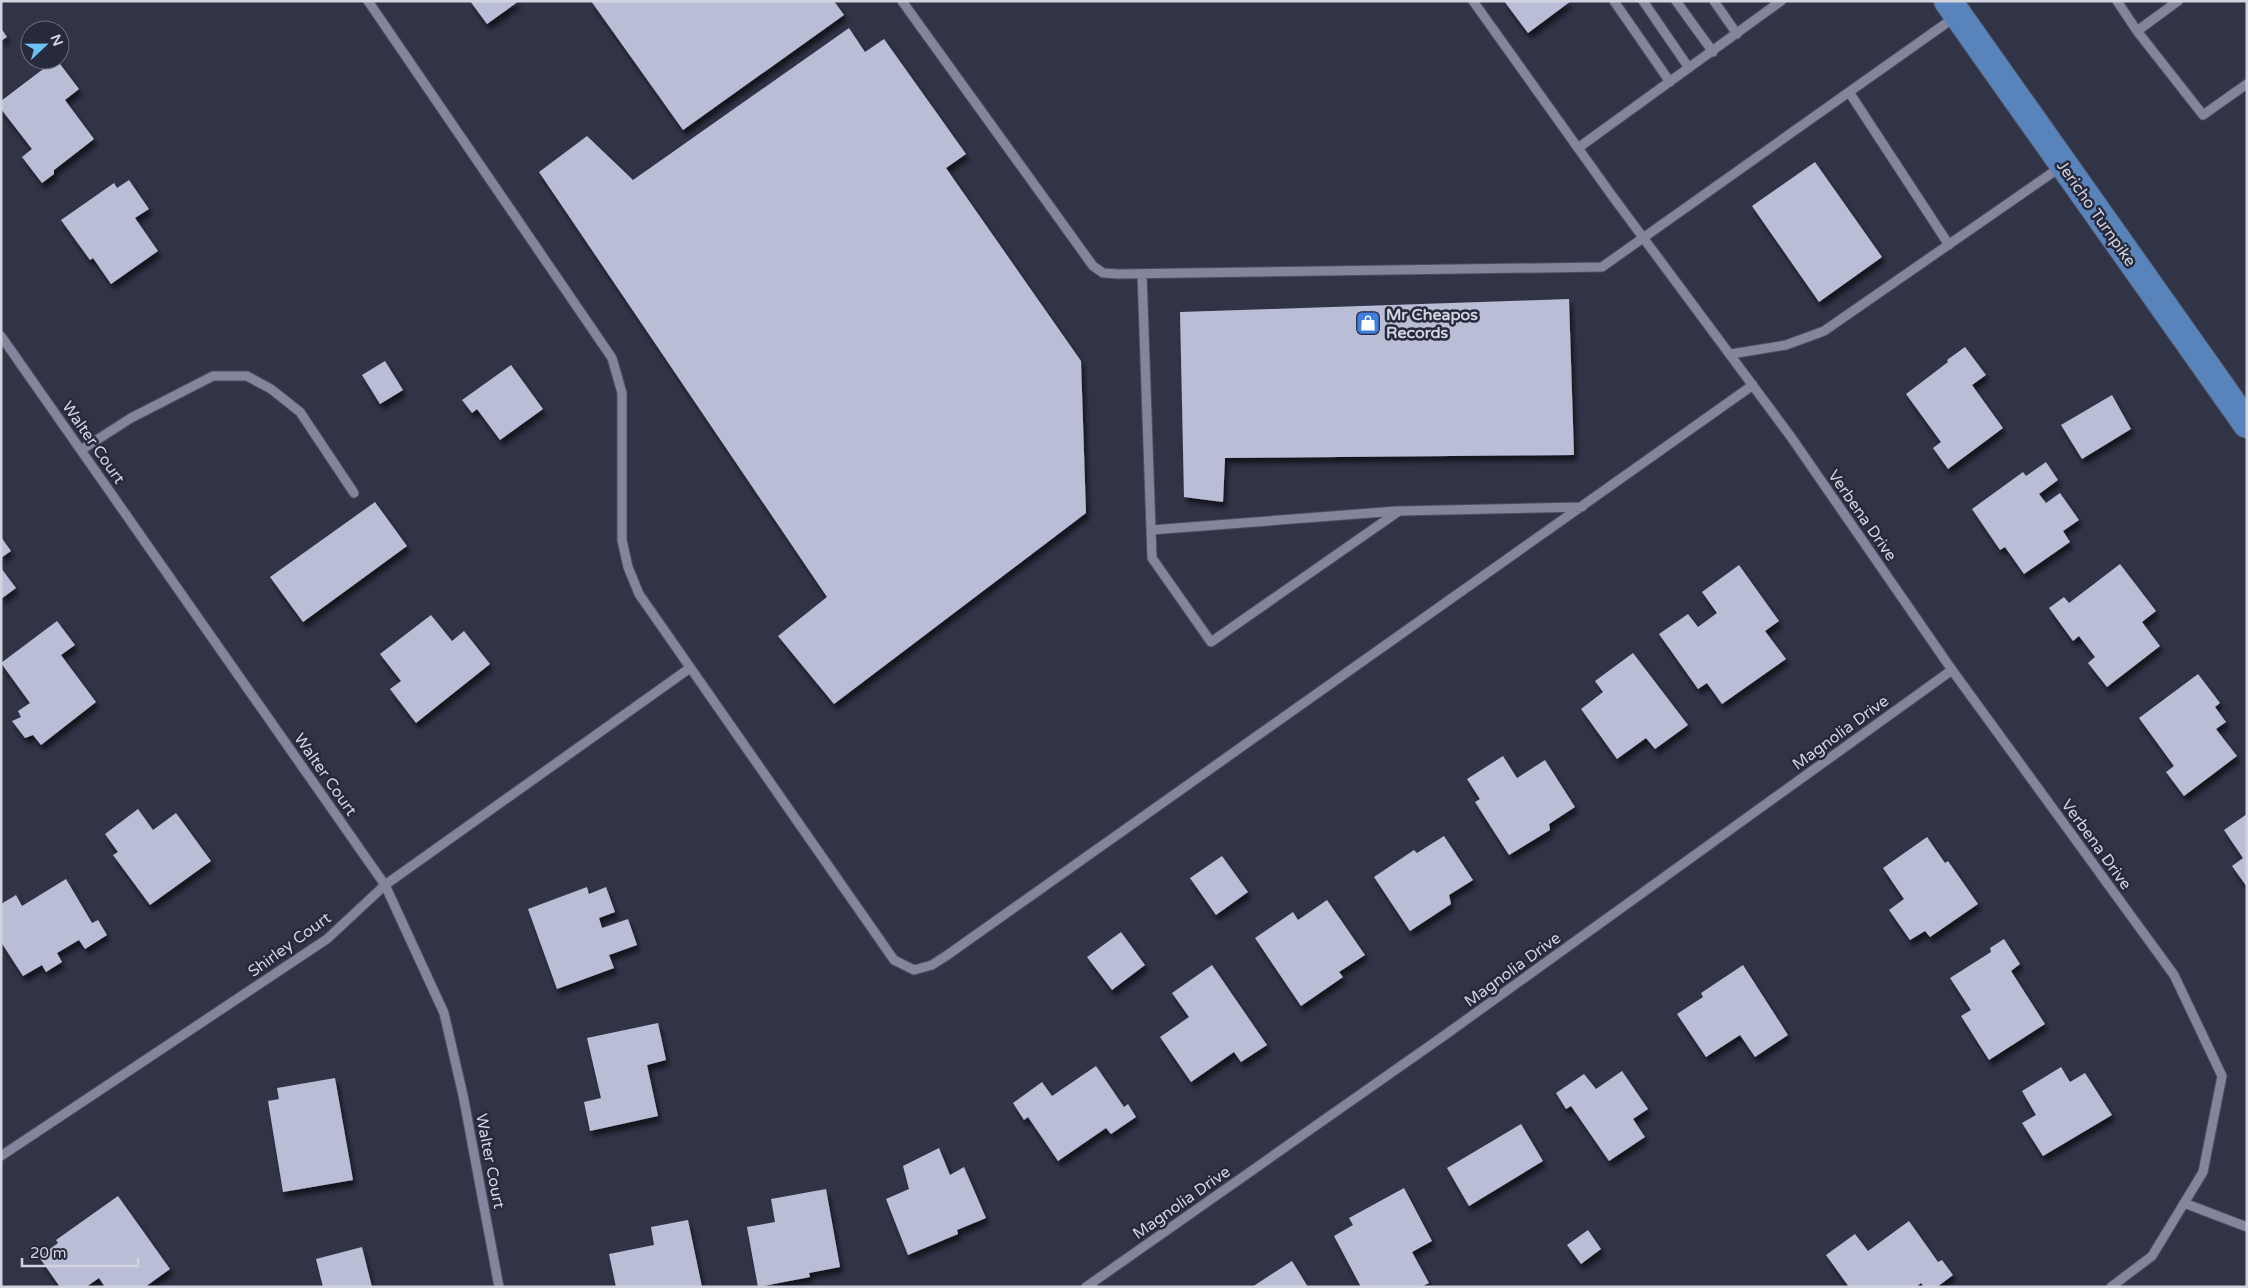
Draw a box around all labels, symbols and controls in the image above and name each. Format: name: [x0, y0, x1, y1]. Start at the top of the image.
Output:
north arrow: [20, 20, 70, 70]
text: N: [47, 32, 67, 49]
street label: Jericho Turnpike: [2052, 157, 2140, 270]
place label: Mr Cheapos Records: [1386, 305, 1478, 343]
shop icon: Mr Cheapos Records: [1355, 310, 1381, 336]
street label: Walter Court: [57, 397, 129, 488]
street label: Verbena Drive: [1823, 466, 1901, 565]
street label: Magnolia Drive: [1788, 691, 1893, 775]
street label: Walter Court: [289, 729, 361, 820]
street label: Verbena Drive: [2057, 795, 2136, 894]
street label: Shirley Court: [244, 908, 335, 982]
street label: Magnolia Drive: [1460, 928, 1565, 1012]
street label: Walter Court: [471, 1112, 509, 1210]
street label: Magnolia Drive: [1129, 1162, 1234, 1244]
scale bar: [22, 1236, 139, 1268]
text: 20 m: [30, 1244, 67, 1262]

